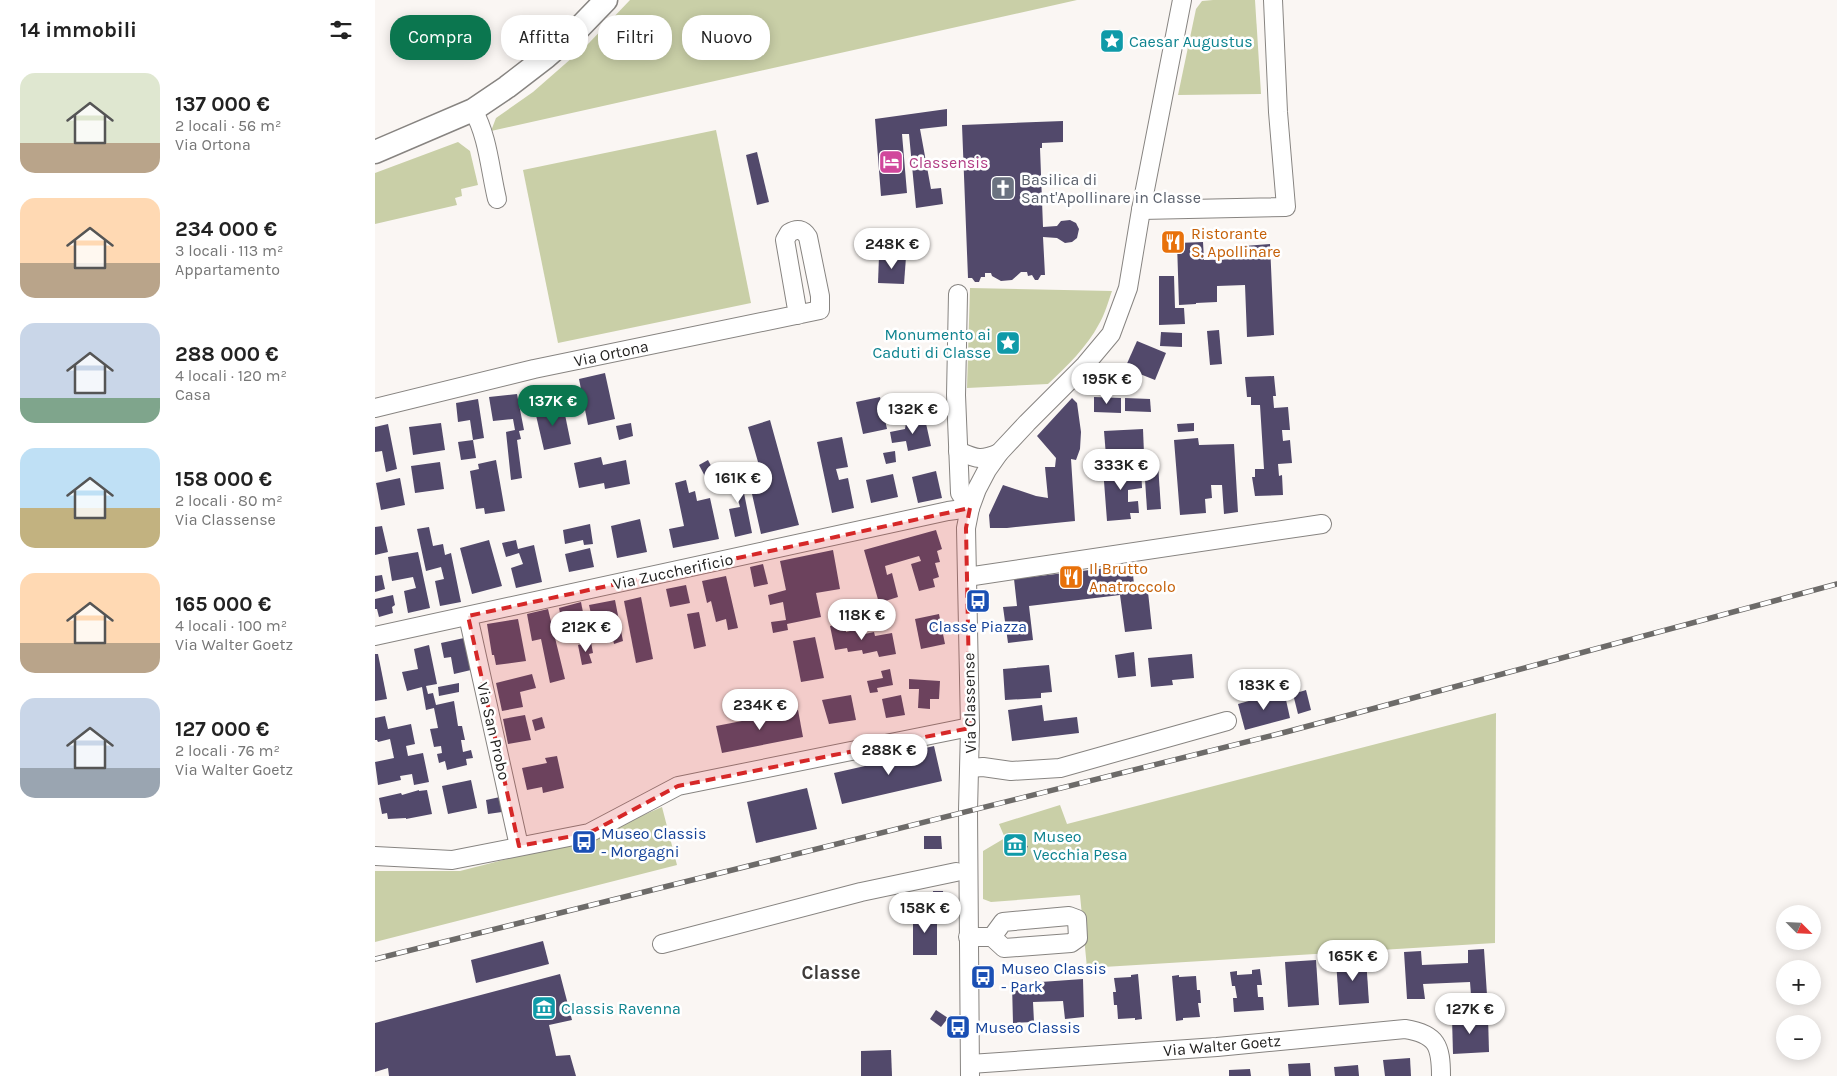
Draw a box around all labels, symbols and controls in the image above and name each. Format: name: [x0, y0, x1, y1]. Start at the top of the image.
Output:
chip: Compra: [390, 15, 491, 60]
chip: Affitta: [501, 15, 588, 60]
chip: Filtri: [598, 15, 672, 60]
chip: Nuovo: [682, 15, 770, 60]
icon: filters: [327, 16, 355, 44]
text: 14 immobili: [20, 18, 137, 42]
place icon: Caesar Augustus: [1099, 28, 1125, 54]
place label: Caesar Augustus: [1129, 32, 1253, 51]
text: 137 000 €: [175, 92, 270, 116]
icon: home: [60, 93, 120, 153]
text: 2 locali · 56 m²: [175, 116, 281, 135]
text: Via Ortona: [175, 135, 251, 154]
hotel icon: Classensis: [878, 149, 904, 175]
place label: Classensis: [909, 153, 988, 172]
place label: Basilica di Sant'Apollinare in Classe: [1021, 170, 1201, 207]
church icon: Basilica di Sant'Apollinare in Classe: [990, 175, 1016, 201]
text: 234 000 €: [175, 217, 277, 241]
icon: home: [60, 218, 120, 278]
place label: Ristorante S. Apollinare: [1191, 224, 1281, 261]
pin: 248K €: [851, 228, 933, 270]
restaurant icon: Ristorante S. Apollinare: [1160, 229, 1186, 255]
text: 248K €: [865, 234, 919, 253]
text: 3 locali · 113 m²: [175, 241, 283, 260]
text: Appartamento: [175, 260, 280, 279]
place label: Monumento ai Caduti di Classe: [872, 325, 991, 362]
place icon: Monumento ai Caduti di Classe: [995, 330, 1021, 356]
street label: Via Ortona: [572, 336, 650, 371]
text: 288 000 €: [175, 342, 279, 366]
icon: home: [60, 343, 120, 403]
pin: 195K €: [1066, 362, 1148, 405]
text: 4 locali · 120 m²: [175, 366, 287, 385]
text: 195K €: [1082, 369, 1132, 388]
pin: 137K €: [512, 384, 594, 427]
text: Casa: [175, 385, 211, 404]
text: 137K €: [529, 391, 577, 410]
pin: 132K €: [872, 392, 954, 435]
text: 132K €: [888, 399, 938, 418]
pin: 333K €: [1080, 448, 1162, 491]
text: 333K €: [1094, 455, 1148, 474]
pin: 161K €: [697, 462, 779, 504]
text: 158 000 €: [175, 467, 272, 491]
icon: home: [60, 468, 120, 528]
text: 161K €: [715, 468, 761, 487]
text: 2 locali · 80 m²: [175, 491, 283, 510]
text: Via Classense: [175, 510, 276, 529]
street label: Via Zuccherificio: [611, 549, 735, 594]
place label: Il Brutto Anatroccolo: [1089, 559, 1176, 596]
restaurant icon: Il Brutto Anatroccolo: [1058, 564, 1084, 590]
bus stop icon: Classe Piazza: [965, 588, 991, 614]
text: 165 000 €: [175, 592, 271, 616]
icon: home: [60, 593, 120, 653]
pin: 118K €: [821, 598, 903, 641]
text: 118K €: [839, 605, 885, 624]
pin: 212K €: [545, 610, 627, 653]
text: 4 locali · 100 m²: [175, 616, 287, 635]
text: 212K €: [561, 617, 611, 636]
place label: Classe Piazza: [929, 617, 1027, 636]
text: Via Walter Goetz: [175, 635, 293, 654]
street label: Via Classense: [959, 652, 980, 754]
pin: 183K €: [1223, 668, 1305, 711]
text: 183K €: [1239, 675, 1289, 694]
street label: Via San Probo: [473, 680, 514, 782]
pin: 234K €: [719, 688, 801, 731]
text: 234K €: [733, 695, 787, 714]
text: 127 000 €: [175, 717, 269, 741]
icon: home: [60, 718, 120, 778]
pin: 288K €: [848, 734, 930, 776]
text: 288K €: [861, 740, 917, 759]
text: 2 locali · 76 m²: [175, 741, 280, 760]
text: Via Walter Goetz: [175, 760, 293, 779]
place label: Museo Classis - Morgagni: [601, 824, 707, 861]
place label: Museo Vecchia Pesa: [1033, 827, 1128, 864]
bus stop icon: Museo Classis - Morgagni: [571, 829, 597, 855]
museum icon: Museo Vecchia Pesa: [1002, 832, 1028, 858]
pin: 158K €: [884, 892, 966, 934]
text: 158K €: [900, 898, 950, 917]
north arrow: [1776, 905, 1821, 950]
map controls: [1776, 905, 1821, 1060]
pin: 165K €: [1312, 940, 1394, 982]
text: 165K €: [1328, 946, 1378, 965]
place label: Museo Classis - Park: [1001, 959, 1107, 996]
button: +: [1776, 960, 1821, 1005]
district label: Classe: [801, 962, 861, 984]
bus stop icon: Museo Classis - Park: [970, 964, 996, 990]
pin: 127K €: [1429, 992, 1511, 1035]
museum icon: Classis Ravenna: [531, 995, 557, 1021]
place label: Classis Ravenna: [561, 999, 681, 1018]
text: 127K €: [1446, 999, 1494, 1018]
bus stop icon: Museo Classis: [945, 1014, 971, 1040]
button: −: [1776, 1015, 1821, 1060]
place label: Museo Classis: [975, 1018, 1081, 1037]
street label: Via Walter Goetz: [1162, 1031, 1282, 1060]

